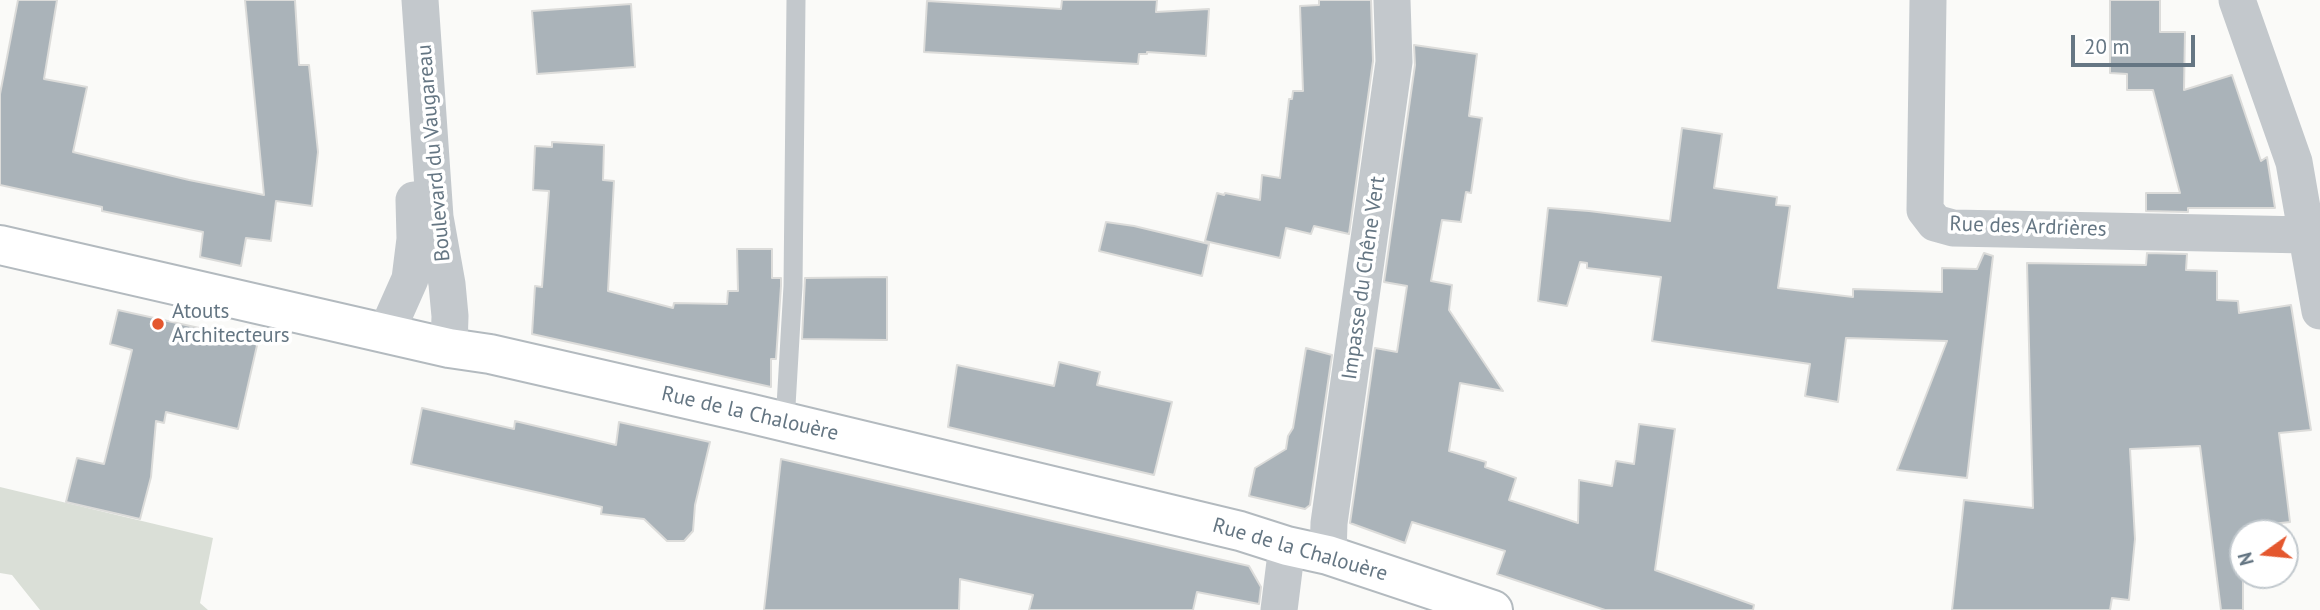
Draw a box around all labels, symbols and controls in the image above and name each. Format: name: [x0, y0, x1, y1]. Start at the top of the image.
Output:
scale bar: [2075, 21, 2199, 65]
text: 20 m: [2084, 33, 2130, 60]
street label: Boulevard du Vaugareau: [412, 43, 456, 263]
street label: Impasse du Chêne Vert: [1337, 175, 1391, 381]
street label: Rue des Ardrières: [1949, 212, 2107, 242]
place label: Atouts Architecteurs: [172, 299, 290, 349]
marker: Atouts Architecteurs: [150, 316, 166, 332]
street label: Rue de la Chalouère: [659, 381, 841, 447]
street label: Rue de la Chalouère: [1210, 513, 1390, 587]
north arrow: [2229, 519, 2299, 589]
text: N: [2232, 550, 2259, 568]

